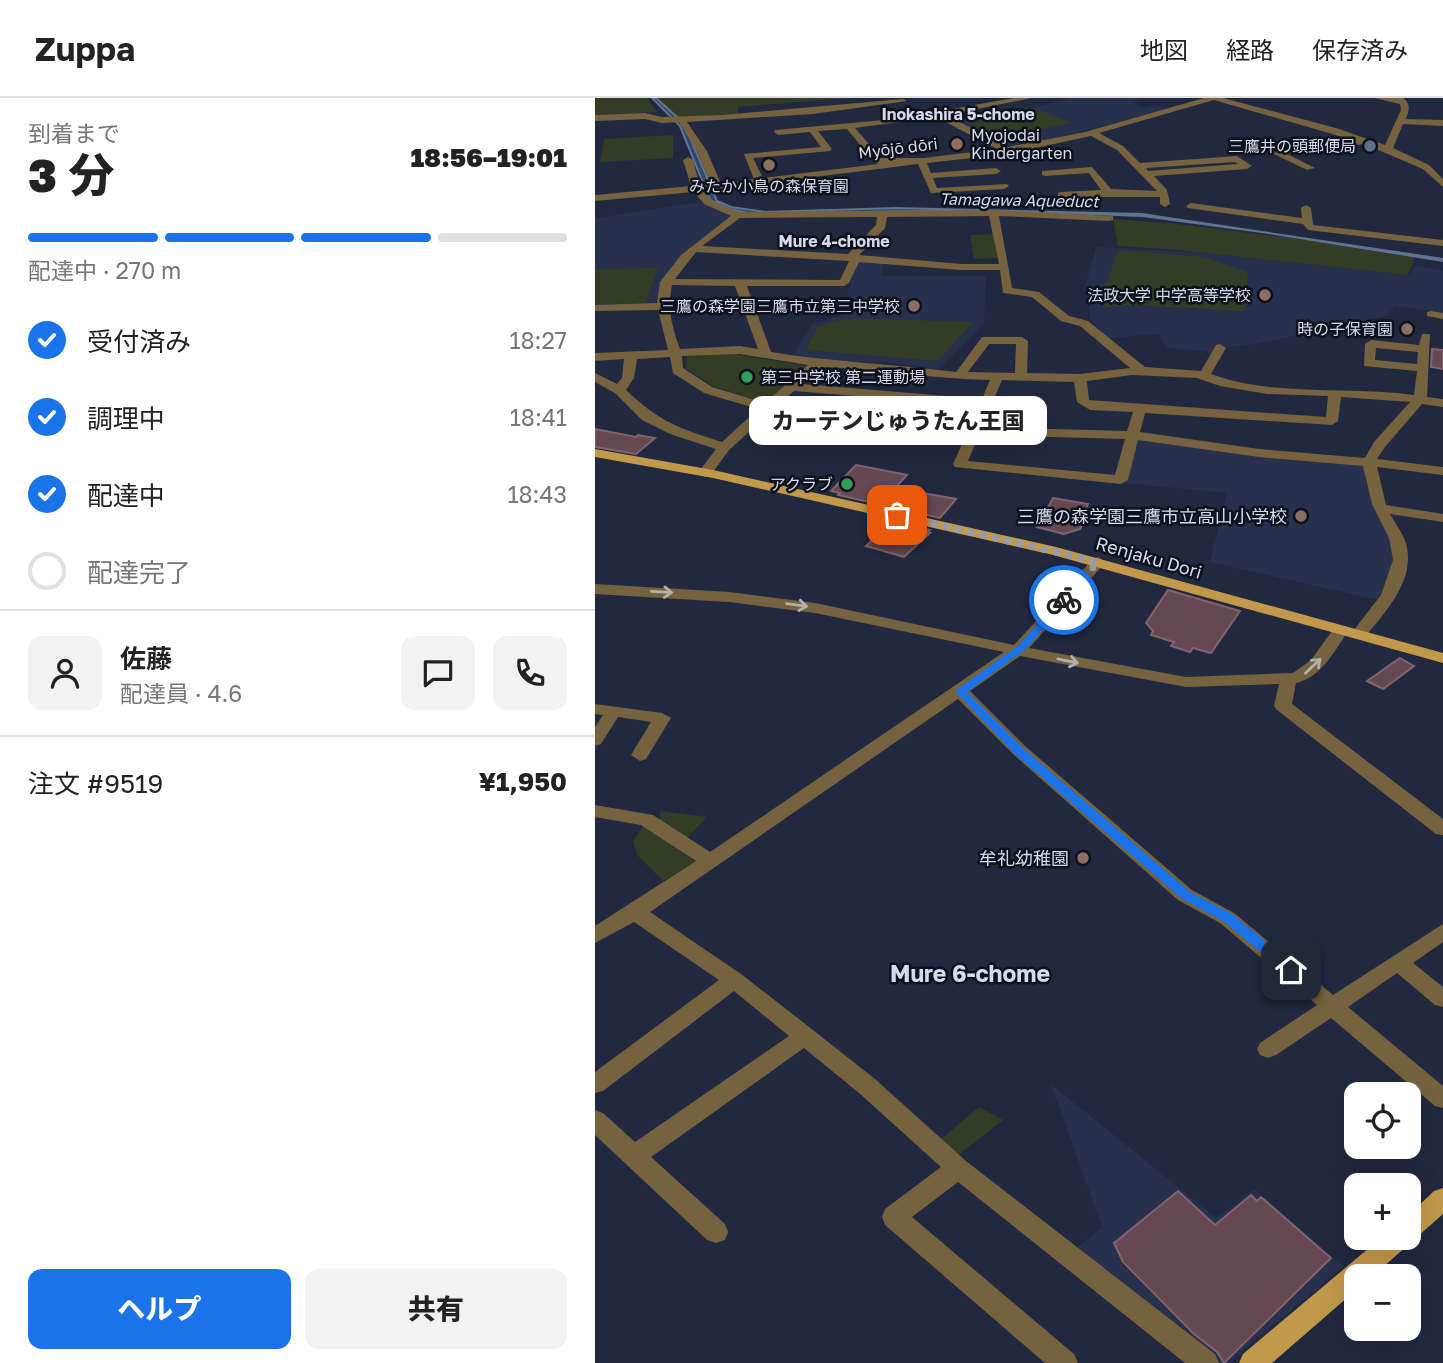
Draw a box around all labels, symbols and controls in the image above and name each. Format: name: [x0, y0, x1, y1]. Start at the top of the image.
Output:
text: Zuppa: [35, 29, 135, 68]
text: 地図: [1140, 35, 1188, 64]
text: 経路: [1226, 35, 1274, 64]
text: 保存済み: [1312, 35, 1408, 64]
district label: Inokashira 5-chome: [881, 104, 1035, 124]
text: 到着まで: [28, 119, 120, 147]
place label: Myojodai Kindergarten: [971, 125, 1072, 163]
street label: Myōjō dōri: [857, 133, 939, 163]
marker: Myojodai Kindergarten: [949, 136, 965, 152]
place label: 三鷹井の頭郵便局: [1228, 136, 1356, 156]
marker: 三鷹井の頭郵便局: [1362, 138, 1378, 154]
text: 18:56–19:01: [410, 142, 567, 173]
text: 3 分: [28, 147, 114, 202]
marker: みたか小鳥の森保育園: [761, 157, 777, 173]
place label: みたか小鳥の森保育園: [689, 176, 849, 196]
water label: Tamagawa Aqueduct: [939, 189, 1100, 211]
district label: Mure 4-chome: [778, 231, 890, 251]
text: 配達中 · 270 m: [28, 256, 181, 284]
place label: 法政大学 中学高等学校: [1087, 285, 1251, 305]
marker: 法政大学 中学高等学校: [1257, 287, 1273, 303]
place label: 三鷹の森学園三鷹市立第三中学校: [660, 296, 900, 316]
marker: 三鷹の森学園三鷹市立第三中学校: [906, 298, 922, 314]
place label: 時の子保育園: [1297, 319, 1393, 339]
icon: check: [28, 321, 66, 359]
marker: 時の子保育園: [1399, 321, 1415, 337]
text: 受付済み: [87, 326, 191, 357]
text: 18:27: [509, 326, 567, 354]
place label: 第三中学校 第二運動場: [761, 367, 925, 387]
marker: 第三中学校 第二運動場: [739, 369, 755, 385]
callout: カーテンじゅうたん王国: [748, 396, 1046, 445]
icon: check: [28, 398, 66, 436]
text: 調理中: [87, 403, 165, 434]
text: 18:41: [510, 403, 567, 431]
text: カーテンじゅうたん王国: [772, 406, 1025, 434]
place label: アクラブ: [770, 474, 833, 494]
icon: check: [28, 475, 66, 513]
marker: アクラブ: [839, 476, 855, 492]
text: 配達中: [87, 480, 165, 511]
text: 18:43: [507, 480, 567, 508]
pin: [867, 485, 927, 545]
icon: bag: [878, 496, 916, 534]
place label: 三鷹の森学園三鷹市立高山小学校: [1017, 505, 1287, 527]
marker: 三鷹の森学園三鷹市立高山小学校: [1293, 508, 1309, 524]
street label: Renjaku Dori: [1093, 531, 1205, 583]
text: 配達完了: [87, 557, 191, 588]
courier: [1029, 565, 1099, 635]
icon: bike: [1045, 581, 1083, 619]
one-way arrow: [650, 586, 673, 599]
one-way arrow: [785, 599, 808, 612]
button: person: [28, 636, 102, 710]
button: chat: [401, 636, 475, 710]
button: phone: [493, 636, 567, 710]
text: 佐藤: [120, 643, 172, 674]
one-way arrow: [1056, 654, 1079, 668]
one-way arrow: [1304, 658, 1321, 675]
text: 配達員 · 4.6: [120, 679, 242, 707]
text: ¥1,950: [479, 766, 567, 797]
text: 注文 #9519: [28, 768, 163, 799]
place label: 牟礼幼稚園: [979, 847, 1069, 869]
marker: 牟礼幼稚園: [1075, 850, 1091, 866]
pin: [1261, 940, 1321, 1000]
icon: home: [1272, 951, 1310, 989]
district label: Mure 6-chome: [890, 959, 1050, 987]
map controls: [1344, 1082, 1421, 1341]
button: locate: [1344, 1082, 1421, 1159]
button: +: [1344, 1173, 1421, 1250]
button: −: [1344, 1264, 1421, 1341]
button: ヘルプ: [28, 1269, 291, 1349]
button: 共有: [305, 1269, 567, 1349]

